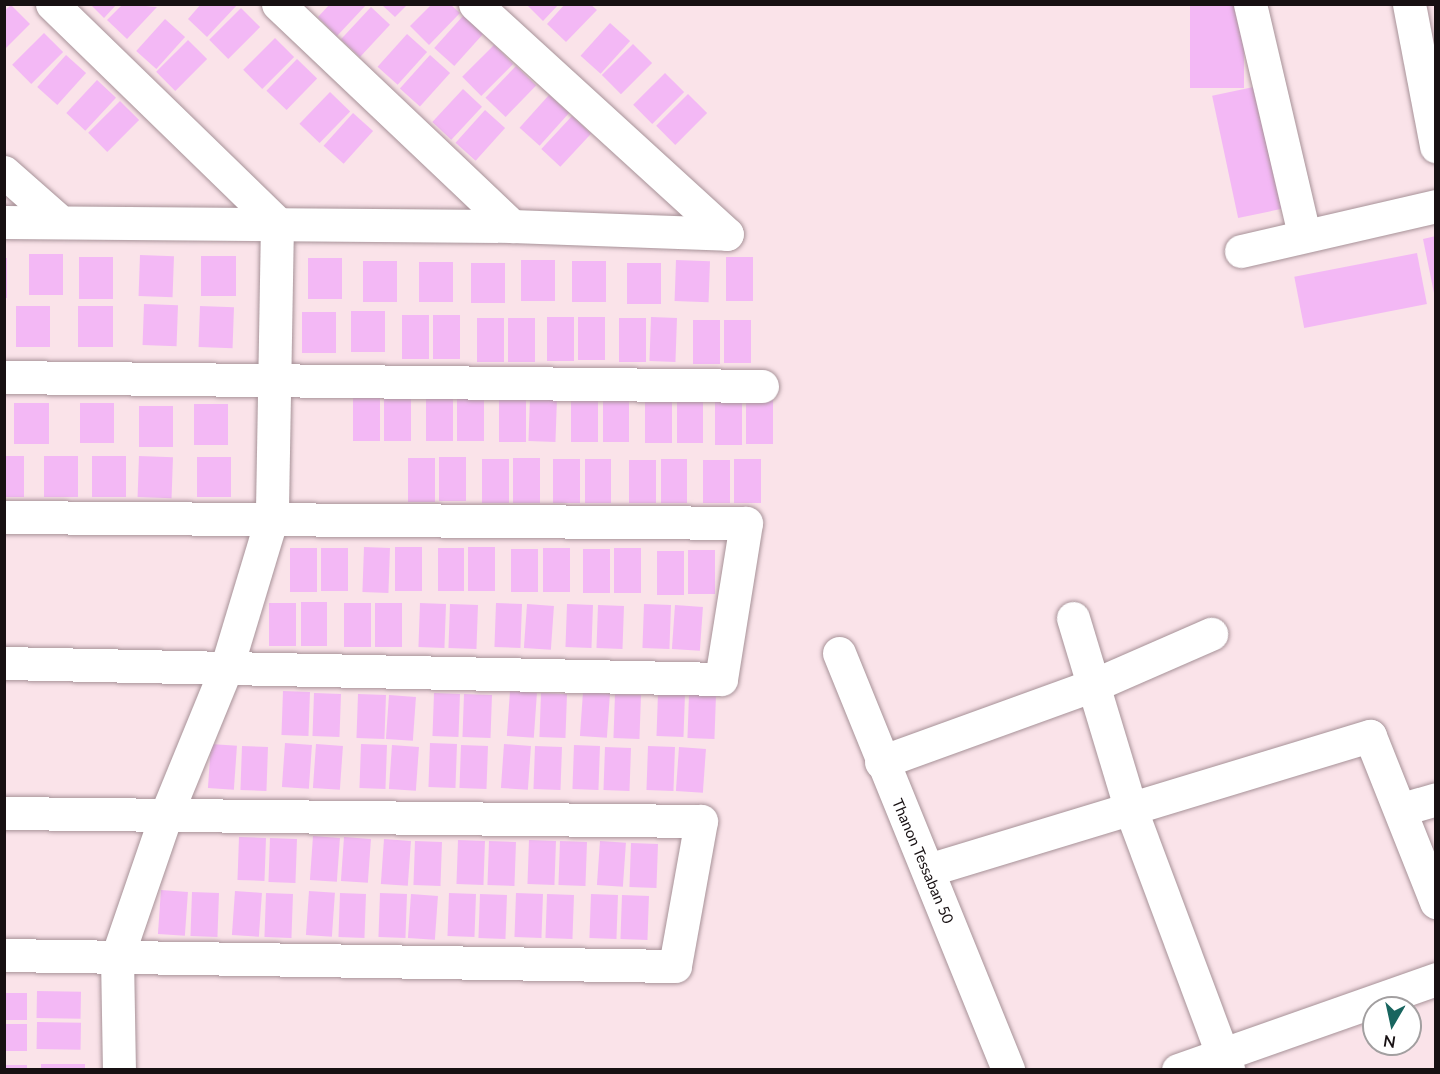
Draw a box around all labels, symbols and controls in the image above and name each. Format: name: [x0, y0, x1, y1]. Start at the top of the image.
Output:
street label: Thanon Tessaban 50: [888, 796, 958, 926]
north arrow: [1362, 996, 1422, 1056]
text: N: [1382, 1032, 1397, 1053]

